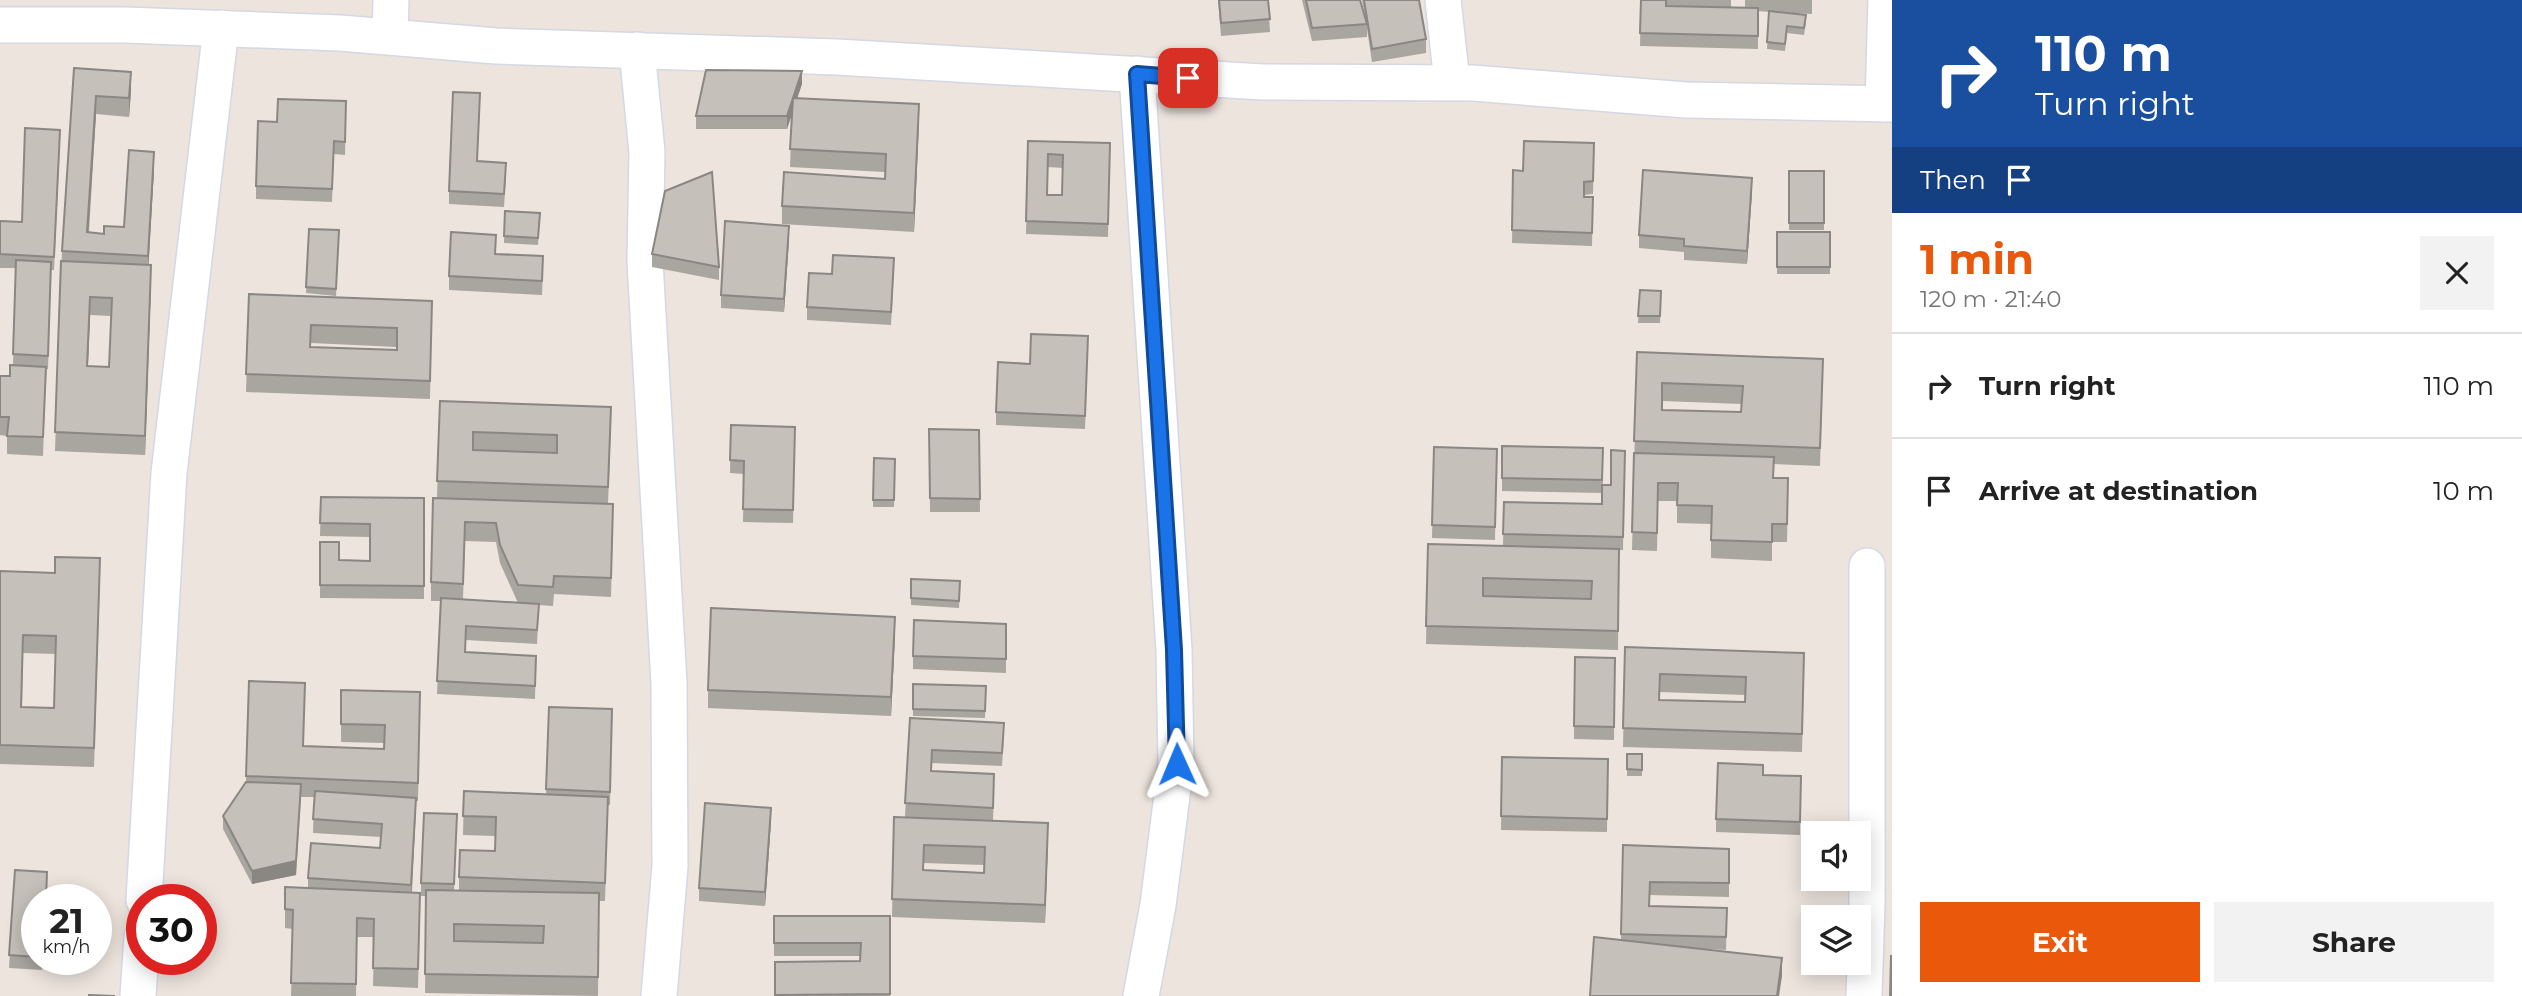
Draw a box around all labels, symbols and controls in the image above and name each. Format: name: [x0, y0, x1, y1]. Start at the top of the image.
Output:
text: 110 m: [2035, 24, 2172, 83]
icon: right: [1920, 28, 2011, 119]
pin: [1158, 48, 1218, 108]
icon: arrive: [1169, 59, 1207, 97]
text: Turn right: [2035, 84, 2195, 123]
icon: arrive: [2000, 161, 2038, 199]
text: Then: [1920, 164, 1986, 196]
text: 1 min: [1920, 233, 2034, 285]
button: close: [2420, 236, 2494, 310]
text: 120 m · 21:40: [1920, 285, 2062, 313]
icon: right: [1920, 367, 1958, 405]
text: Turn right: [1979, 370, 2115, 402]
text: 110 m: [2424, 370, 2494, 402]
icon: arrive: [1920, 472, 1958, 510]
text: Arrive at destination: [1979, 475, 2258, 507]
text: 10 m: [2433, 475, 2494, 507]
position arrow: [1140, 727, 1214, 801]
map controls: [1801, 821, 1871, 975]
button: sound: [1801, 821, 1871, 891]
speed limit sign: 30: [126, 884, 217, 975]
text: 21: [49, 899, 84, 942]
button: Exit: [1920, 902, 2200, 982]
button: Share: [2214, 902, 2494, 982]
button: layers: [1801, 905, 1871, 975]
text: km/h: [42, 936, 91, 958]

